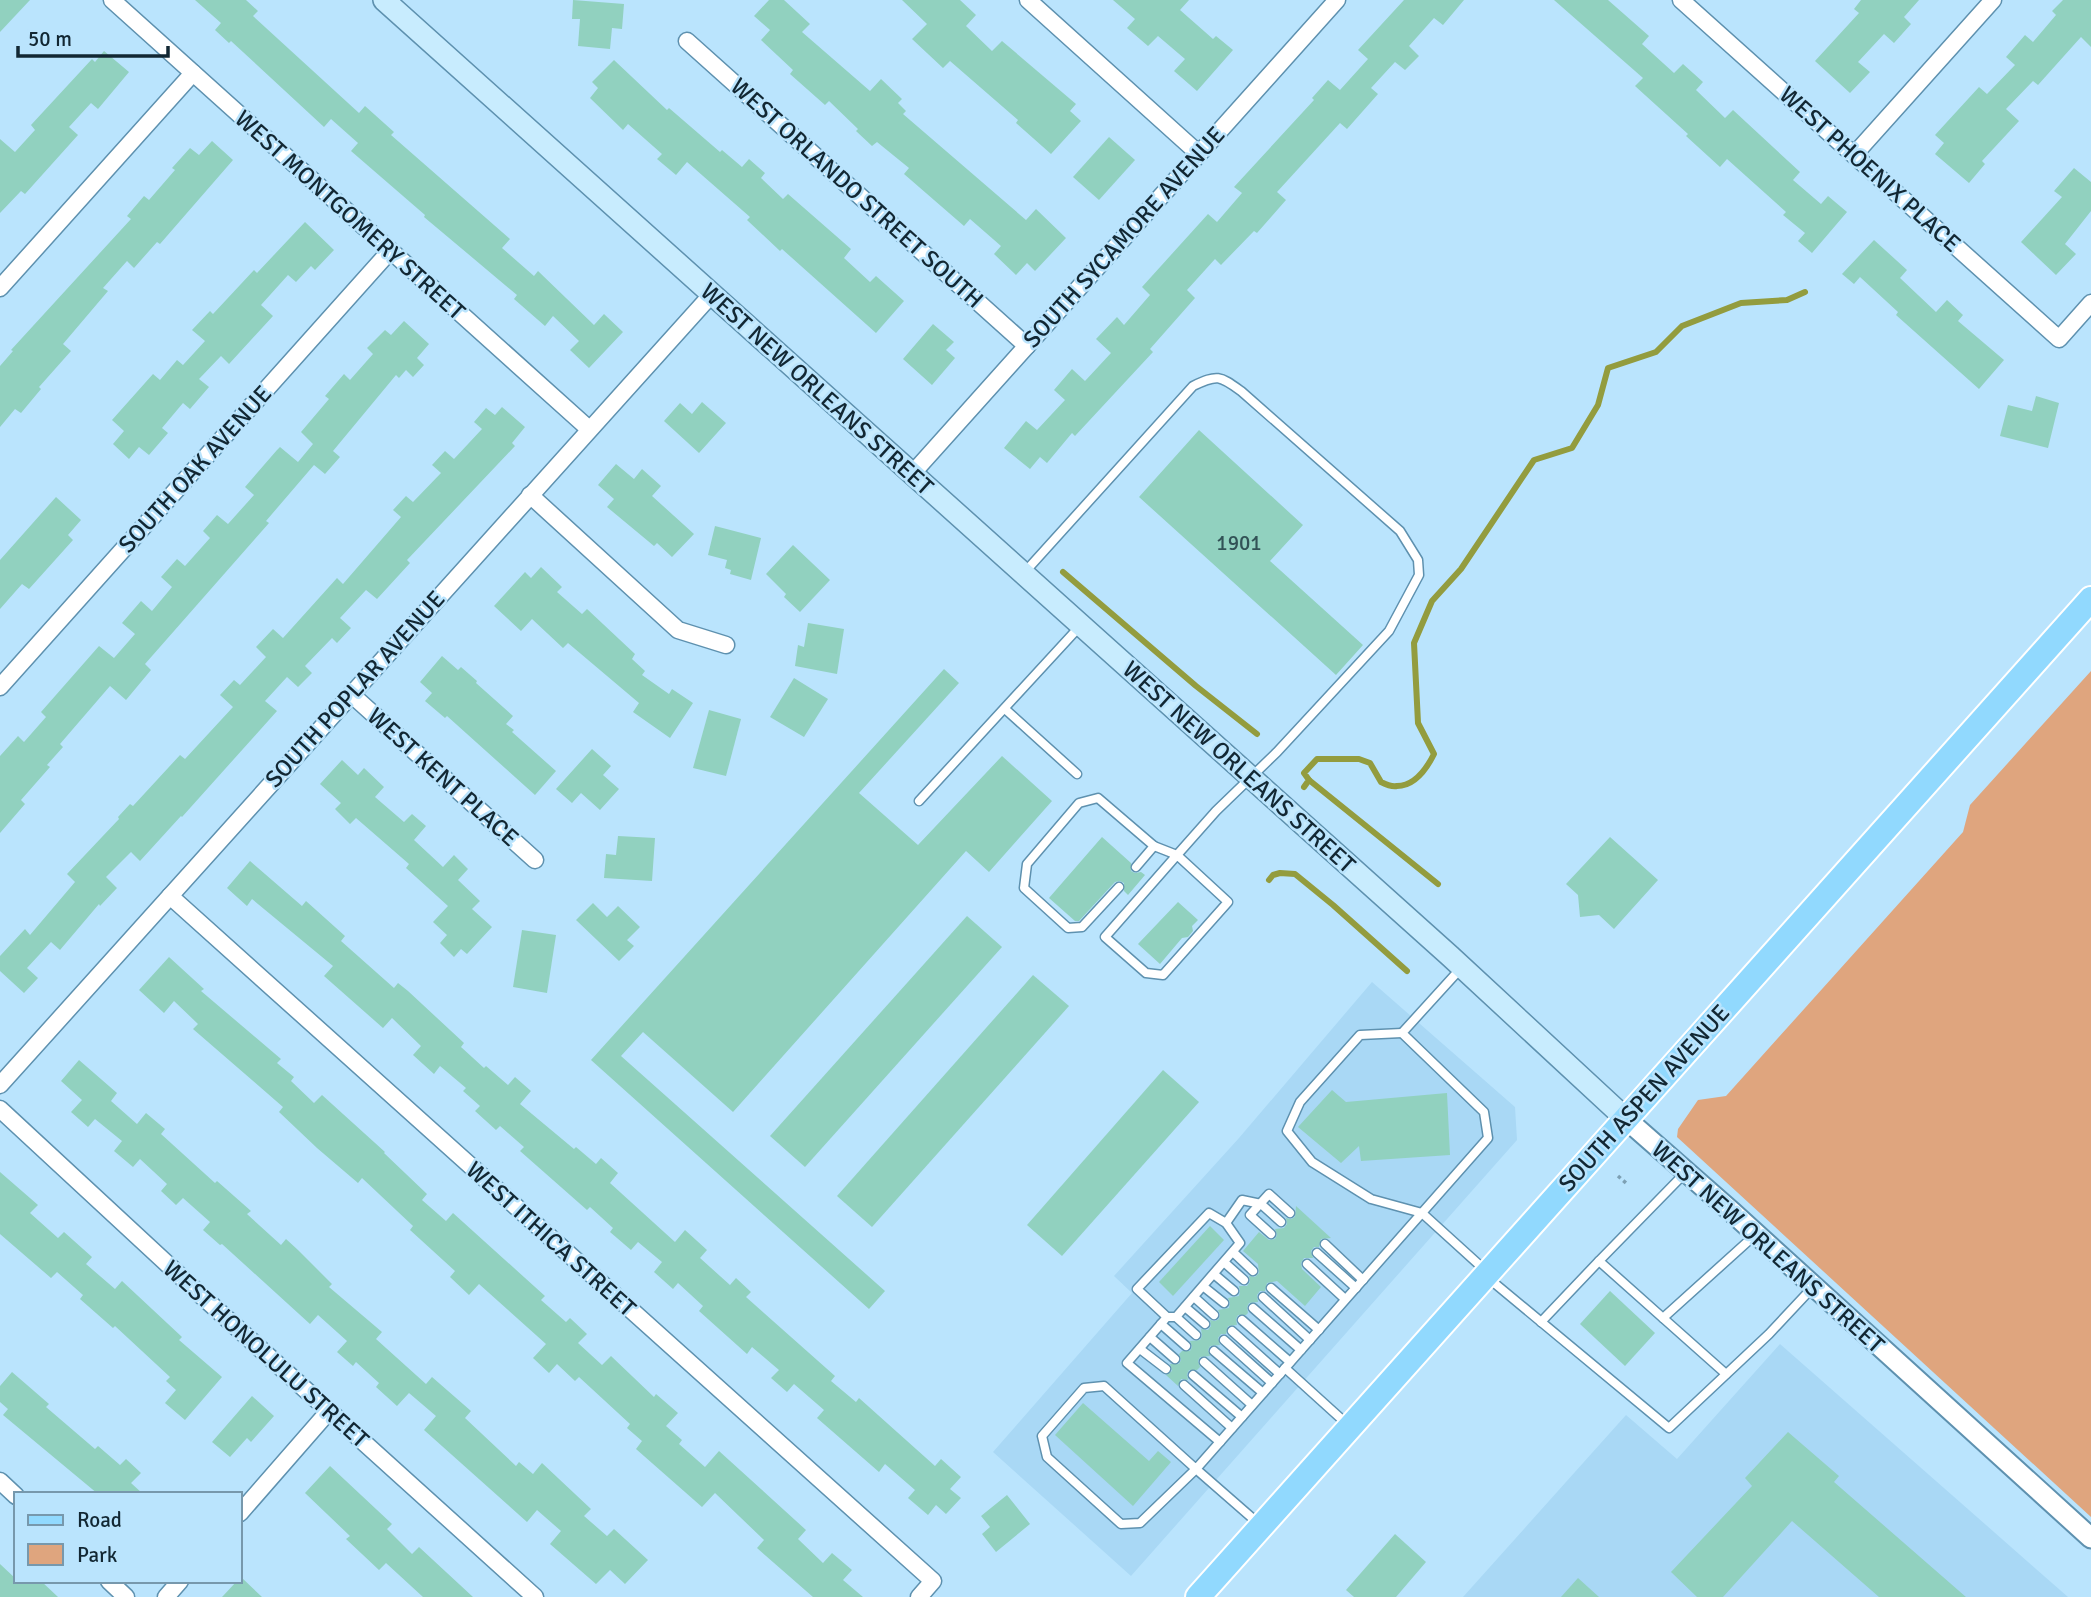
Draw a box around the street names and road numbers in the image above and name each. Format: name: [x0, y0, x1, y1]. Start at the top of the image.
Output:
street label: WEST ORLANDO STREET SOUTH: [724, 71, 990, 315]
street label: WEST PHOENIX PLACE: [1773, 80, 1967, 258]
street label: WEST MONTGOMERY STREET: [229, 104, 472, 327]
street label: SOUTH SYCAMORE AVENUE: [1017, 120, 1231, 354]
street label: WEST NEW ORLEANS STREET: [694, 277, 940, 502]
street label: SOUTH OAK AVENUE: [112, 379, 278, 559]
street label: SOUTH POPLAR AVENUE: [259, 584, 451, 794]
street label: WEST NEW ORLEANS STREET: [1116, 655, 1362, 880]
street label: WEST KENT PLACE: [361, 701, 525, 853]
street label: SOUTH ASPEN AVENUE: [1552, 998, 1736, 1198]
street label: WEST NEW ORLEANS STREET: [1645, 1135, 1891, 1360]
street label: WEST ITHICA STREET: [460, 1155, 642, 1323]
street label: WEST HONOLULU STREET: [157, 1254, 375, 1455]

